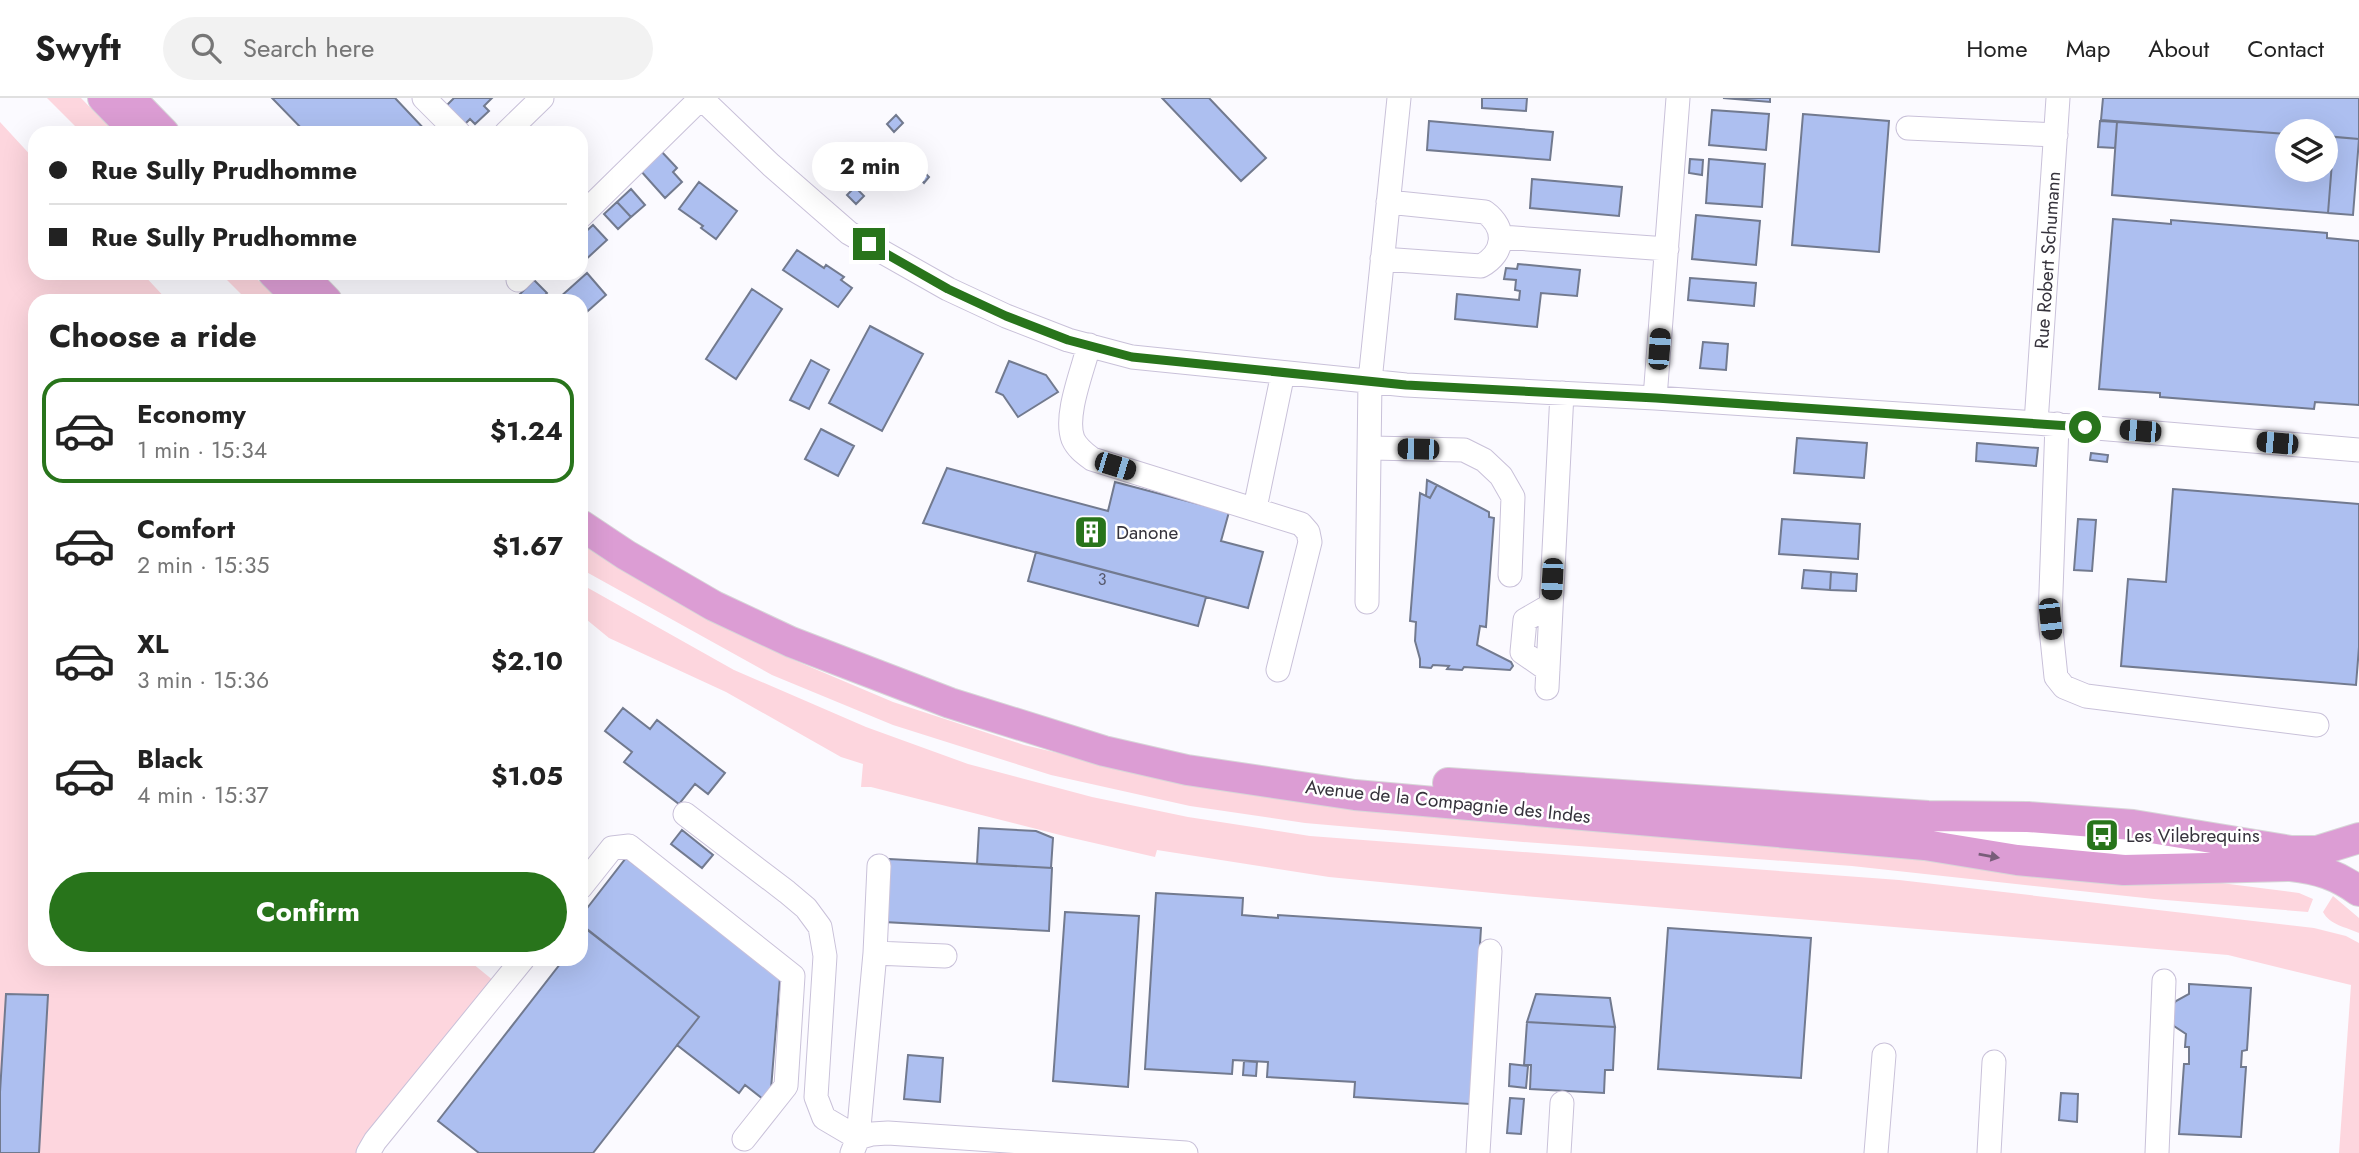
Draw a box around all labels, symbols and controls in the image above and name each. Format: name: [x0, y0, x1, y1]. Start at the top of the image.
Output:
search box: [163, 17, 653, 80]
text: Swyft: [35, 25, 121, 72]
icon: search: [187, 29, 225, 67]
text: Search here: [243, 29, 374, 67]
text: Home: [1966, 31, 2028, 66]
text: Map: [2066, 31, 2110, 66]
text: About: [2148, 31, 2209, 66]
text: Contact: [2247, 31, 2324, 66]
map controls: [2275, 119, 2338, 182]
button: layers: [2275, 119, 2338, 182]
callout: 2 min: [811, 142, 927, 192]
text: 2 min: [840, 149, 900, 183]
text: Rue Sully Prudhomme: [91, 151, 357, 189]
street label: Rue Robert Schumann: [2028, 170, 2067, 350]
text: Rue Sully Prudhomme: [91, 218, 357, 256]
route end: [853, 228, 885, 260]
text: Choose a ride: [49, 313, 257, 359]
car: [1648, 327, 1671, 371]
text: Economy: [137, 395, 246, 433]
icon: car: [53, 399, 116, 462]
route start: [2069, 411, 2101, 443]
text: $1.24: [490, 412, 563, 450]
car: [2119, 419, 2162, 443]
car: [2256, 431, 2299, 455]
text: 1 min · 15:34: [137, 433, 267, 467]
car: [1397, 438, 1440, 460]
car: [1092, 450, 1139, 482]
text: Comfort: [137, 510, 235, 548]
building icon: Danone: [1072, 513, 1110, 551]
icon: car: [53, 514, 116, 577]
place label: Danone: [1116, 519, 1178, 546]
text: $1.67: [492, 527, 563, 565]
text: 2 min · 15:35: [137, 548, 269, 582]
car: [1541, 557, 1564, 601]
house number: 3: [1098, 568, 1107, 591]
car: [2038, 597, 2063, 641]
text: XL: [137, 625, 169, 663]
icon: car: [53, 629, 116, 692]
text: $2.10: [491, 642, 563, 680]
text: 3 min · 15:36: [137, 663, 269, 697]
text: Black: [137, 740, 203, 778]
icon: car: [53, 744, 116, 807]
text: $1.05: [491, 757, 563, 795]
street label: Avenue de la Compagnie des Indes: [1304, 773, 1592, 830]
text: 4 min · 15:37: [137, 778, 269, 812]
bus stop icon: Les Vilebrequins: [2083, 816, 2121, 854]
place label: Les Vilebrequins: [2126, 822, 2260, 849]
one-way arrow: [1978, 851, 2000, 862]
button: Confirm: [49, 872, 567, 952]

